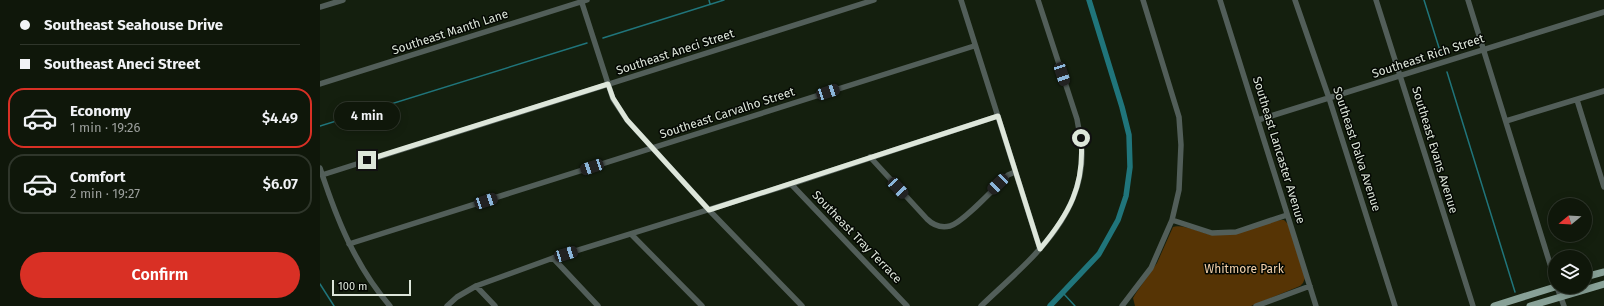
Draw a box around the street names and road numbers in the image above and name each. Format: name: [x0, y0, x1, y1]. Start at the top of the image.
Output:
street label: Southeast Manth Lane: [390, 7, 510, 57]
street label: Southeast Aneci Street: [614, 26, 736, 78]
street label: Southeast Rich Street: [1370, 31, 1486, 81]
street label: Southeast Lancaster Avenue: [1250, 75, 1308, 225]
street label: Southeast Carvalho Street: [658, 84, 797, 141]
street label: Southeast Dalva Avenue: [1330, 85, 1384, 213]
street label: Southeast Evans Avenue: [1409, 85, 1461, 215]
street label: Southeast Tray Terrace: [809, 188, 905, 286]

